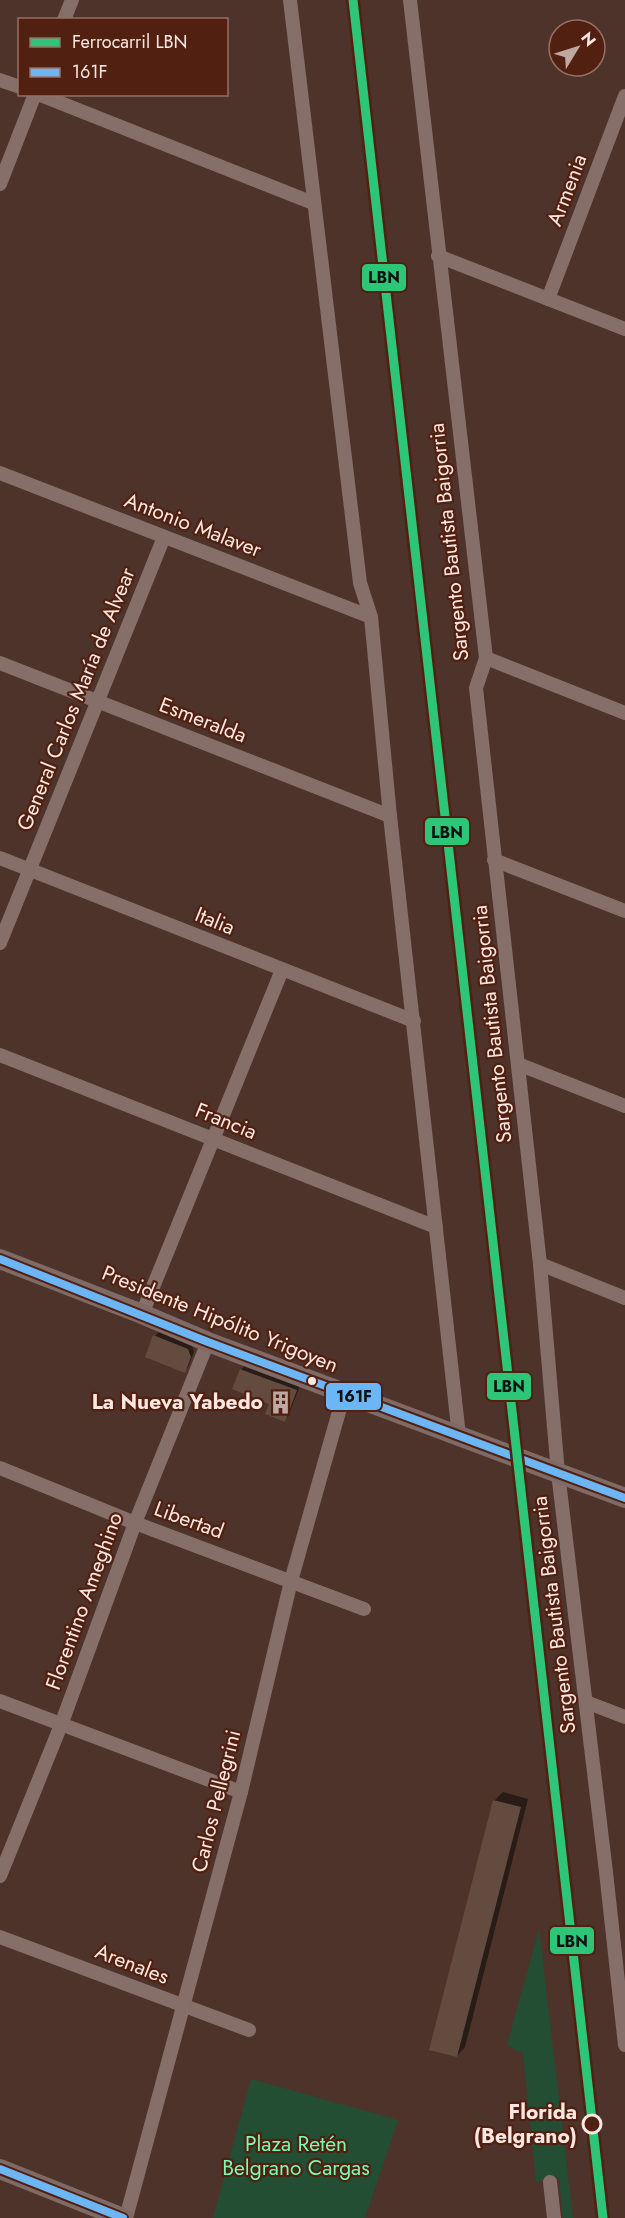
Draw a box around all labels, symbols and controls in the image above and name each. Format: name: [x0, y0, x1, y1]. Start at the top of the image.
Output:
legend: [18, 18, 228, 96]
north arrow: [547, 18, 607, 78]
text: N: [575, 27, 601, 51]
text: Ferrocarril LBN: [72, 29, 188, 55]
text: 161F: [72, 59, 108, 85]
street label: Armenia: [540, 150, 594, 230]
line badge: LBN: [361, 263, 407, 292]
text: LBN: [368, 266, 400, 289]
street label: Sargento Bautista Baigorria: [422, 422, 476, 662]
street label: Antonio Malaver: [120, 485, 267, 565]
street label: General Carlos María de Alvear: [9, 562, 143, 835]
street label: Esmeralda: [155, 690, 251, 750]
line badge: LBN: [424, 817, 470, 846]
text: LBN: [431, 821, 463, 844]
street label: Italia: [191, 899, 239, 943]
street label: Sargento Bautista Baigorria: [465, 904, 519, 1144]
street label: Francia: [191, 1095, 261, 1147]
street label: Presidente Hipólito Yrigoyen: [97, 1258, 343, 1380]
line badge: LBN: [486, 1372, 532, 1401]
unlabelled marker: [306, 1375, 318, 1387]
text: LBN: [493, 1375, 525, 1398]
line badge: 161F: [325, 1382, 382, 1411]
text: 161F: [336, 1385, 372, 1408]
place label: La Nueva Yabedo: [92, 1387, 263, 1417]
building icon: La Nueva Yabedo: [268, 1389, 294, 1415]
street label: Libertad: [150, 1494, 228, 1546]
street label: Sargento Bautista Baigorria: [525, 1495, 583, 1735]
street label: Florentino Ameghino: [38, 1508, 130, 1694]
street label: Carlos Pellegrini: [184, 1727, 248, 1875]
line badge: LBN: [549, 1926, 595, 1955]
text: LBN: [556, 1930, 588, 1953]
street label: Arenales: [91, 1936, 173, 1992]
place label: Florida (Belgrano): [474, 2097, 577, 2151]
marker: Florida (Belgrano): [582, 2114, 602, 2134]
park label: Plaza Retén Belgrano Cargas: [222, 2129, 370, 2183]

